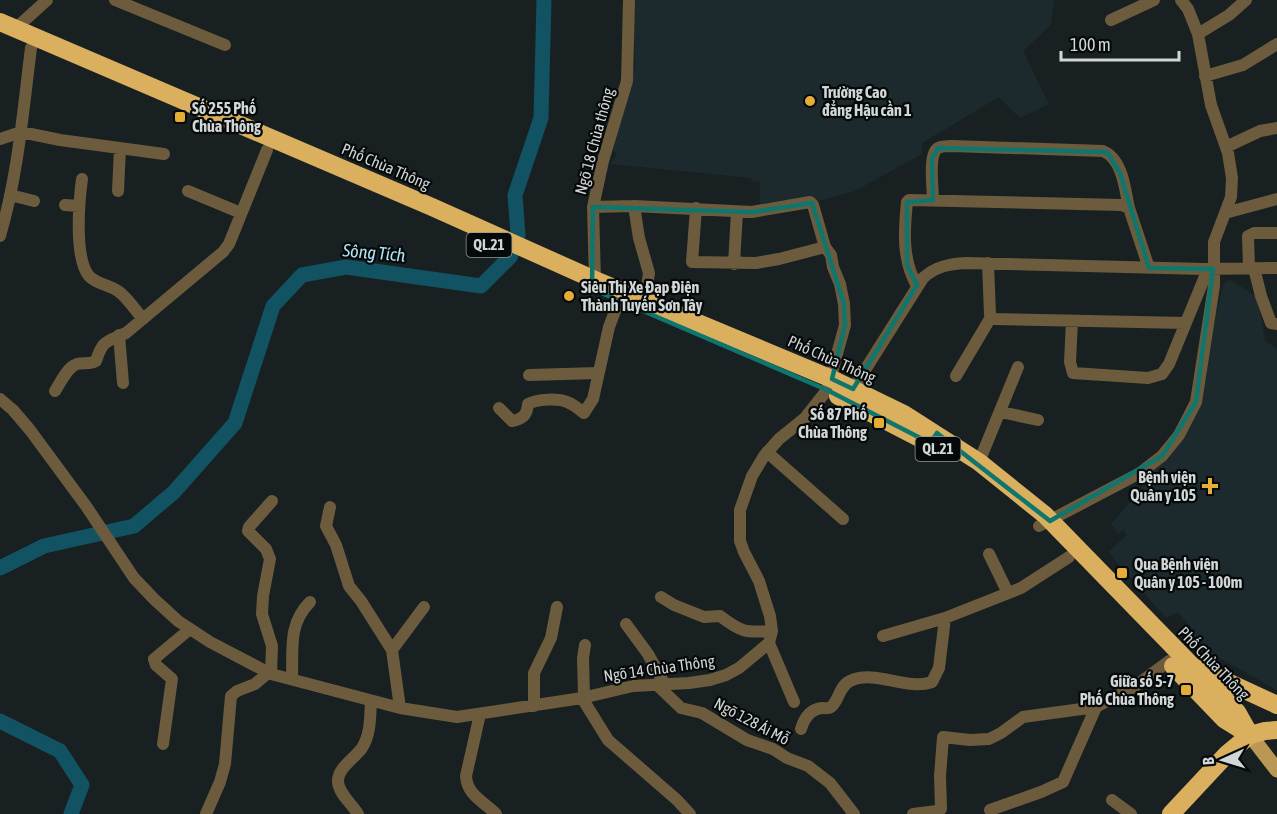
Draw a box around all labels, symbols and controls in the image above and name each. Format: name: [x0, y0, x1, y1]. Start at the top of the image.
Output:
scale bar: [1061, 24, 1180, 62]
text: 100 m: [1070, 34, 1111, 55]
place label: Trường Cao đẳng Hậu cần 1: [822, 83, 912, 119]
street label: Ngõ 18 Chùa thông: [571, 86, 618, 197]
marker: Trường Cao đẳng Hậu cần 1: [803, 94, 817, 108]
place label: Số 255 Phố Chùa Thông: [192, 98, 261, 135]
marker: Số 255 Phố Chùa Thông: [173, 110, 187, 124]
street label: Phố Chùa Thông: [339, 138, 433, 194]
road number: QL.21: [466, 233, 512, 257]
water label: Sông Tích: [341, 239, 406, 266]
place label: Siêu Thị Xe Đạp Điện Thành Tuyến Sơn Tây: [581, 278, 703, 314]
marker: Siêu Thị Xe Đạp Điện Thành Tuyến Sơn Tây: [562, 289, 576, 303]
street label: Phố Chùa Thông: [785, 331, 879, 387]
place label: Số 87 Phố Chùa Thông: [798, 404, 867, 441]
marker: Số 87 Phố Chùa Thông: [872, 416, 886, 430]
road number: QL.21: [916, 437, 960, 461]
place label: Bệnh viện Quân y 105: [1130, 468, 1196, 504]
marker: Bệnh viện Quân y 105: [1201, 477, 1219, 495]
place label: Qua Bệnh viện Quân y 105 - 100m: [1134, 555, 1242, 591]
marker: Qua Bệnh viện Quân y 105 - 100m: [1115, 566, 1129, 580]
street label: Phố Chùa Thông: [1174, 622, 1254, 704]
street label: Ngõ 14 Chùa Thông: [602, 651, 716, 686]
place label: Giữa số 5-7 Phố Chùa Thông: [1080, 671, 1174, 708]
marker: Giữa số 5-7 Phố Chùa Thông: [1179, 683, 1193, 697]
street label: Ngõ 128 Ái Mỗ: [711, 694, 793, 749]
north arrow: [1193, 730, 1253, 790]
text: B: [1199, 756, 1217, 765]

